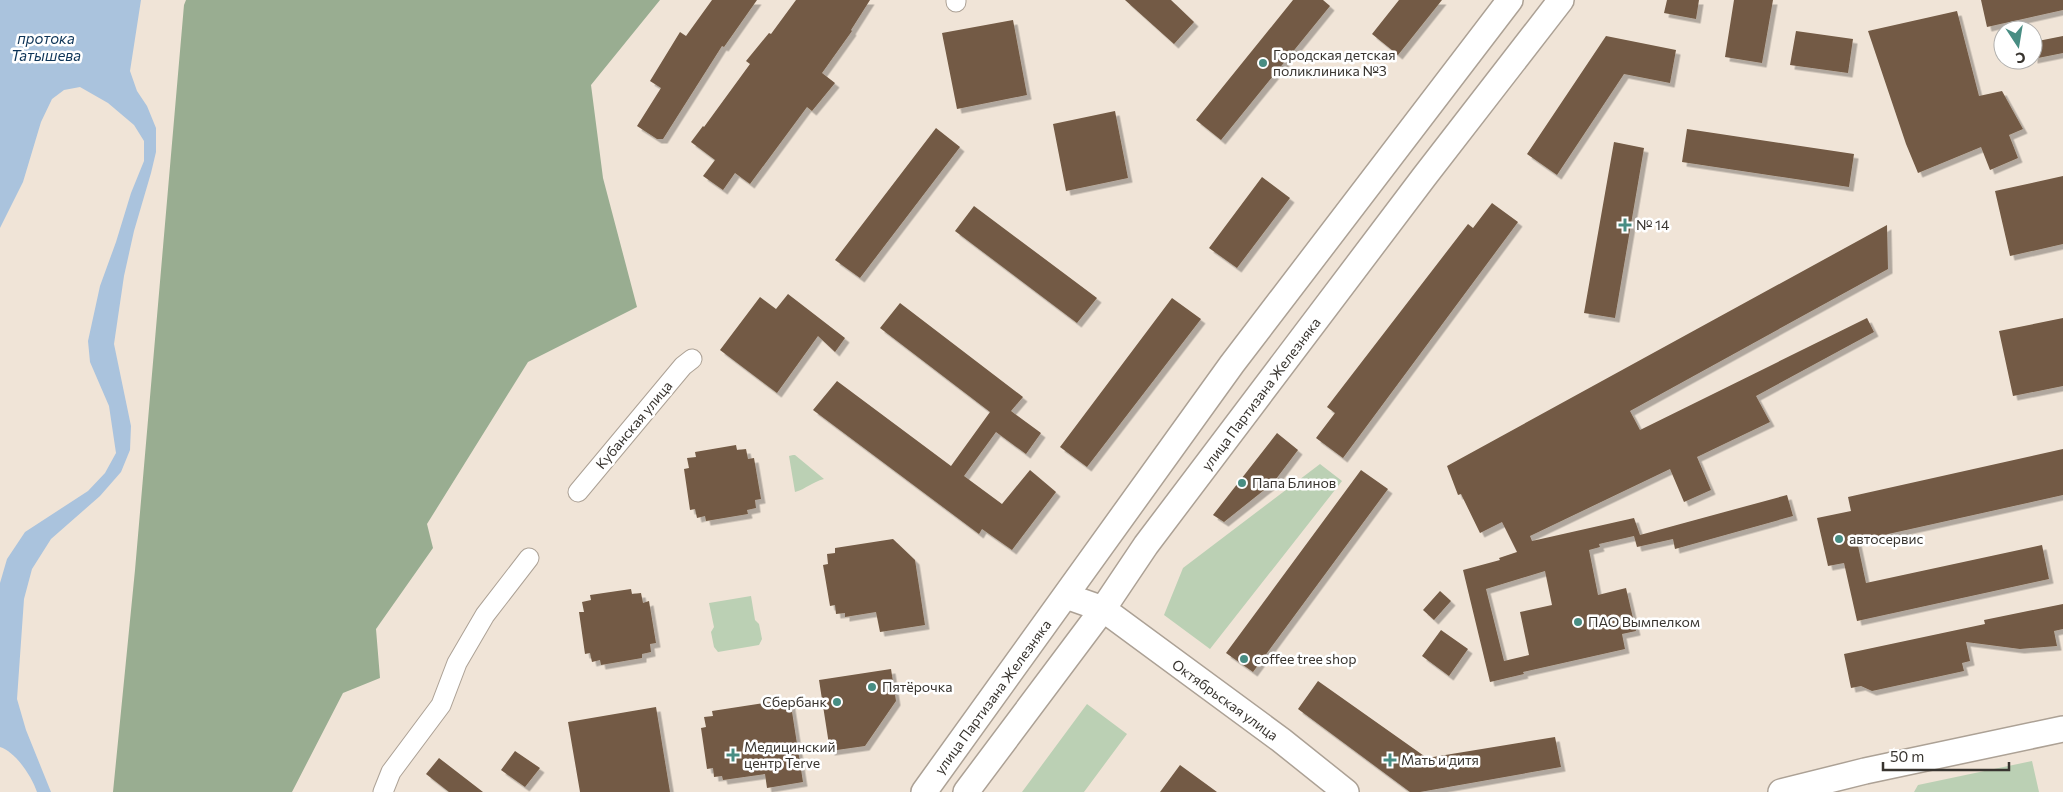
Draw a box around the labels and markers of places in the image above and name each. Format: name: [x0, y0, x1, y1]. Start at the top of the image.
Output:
place label: Городская детская поликлиника №3: [1273, 46, 1396, 79]
marker: Городская детская поликлиника №3: [1257, 57, 1269, 69]
place label: № 14: [1636, 216, 1670, 233]
marker: № 14: [1618, 218, 1632, 232]
place label: Папа Блинов: [1252, 474, 1336, 491]
marker: Папа Блинов: [1236, 477, 1248, 489]
place label: автосервис: [1849, 530, 1923, 547]
marker: автосервис: [1833, 533, 1845, 545]
place label: ПАО Вымпелком: [1588, 613, 1700, 630]
marker: ПАО Вымпелком: [1572, 616, 1584, 628]
place label: coffee tree shop: [1254, 650, 1357, 667]
marker: coffee tree shop: [1238, 653, 1250, 665]
place label: Пятёрочка: [882, 678, 952, 695]
marker: Пятёрочка: [866, 681, 878, 693]
place label: Сбербанк: [762, 693, 827, 710]
marker: Сбербанк: [831, 696, 843, 708]
place label: Медицинский центр Terve: [744, 738, 836, 771]
marker: Медицинский центр Terve: [726, 748, 740, 762]
place label: Мать и дитя: [1401, 751, 1479, 768]
marker: Мать и дитя: [1383, 753, 1397, 767]

